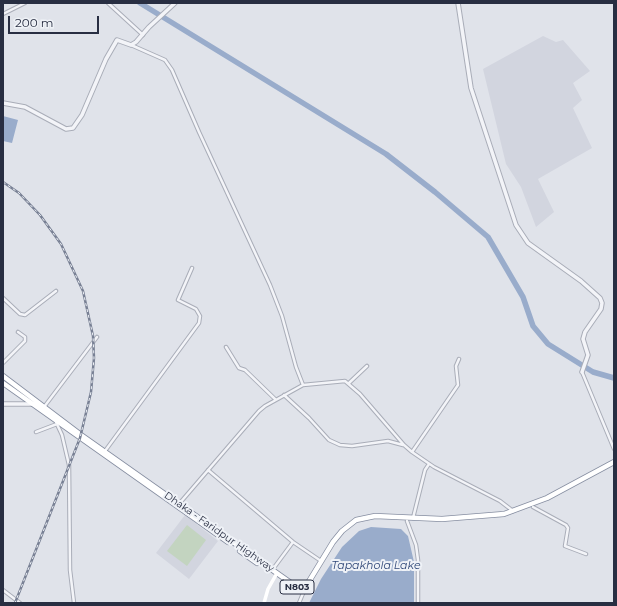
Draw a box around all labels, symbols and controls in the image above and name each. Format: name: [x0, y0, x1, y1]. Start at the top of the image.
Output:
scale bar: [10, 8, 101, 34]
text: 200 m: [15, 15, 54, 30]
street label: Dhaka - Faridpur Highway: [162, 489, 276, 575]
water label: Tapakhola Lake: [331, 559, 421, 573]
road number: N803: [280, 580, 314, 594]

